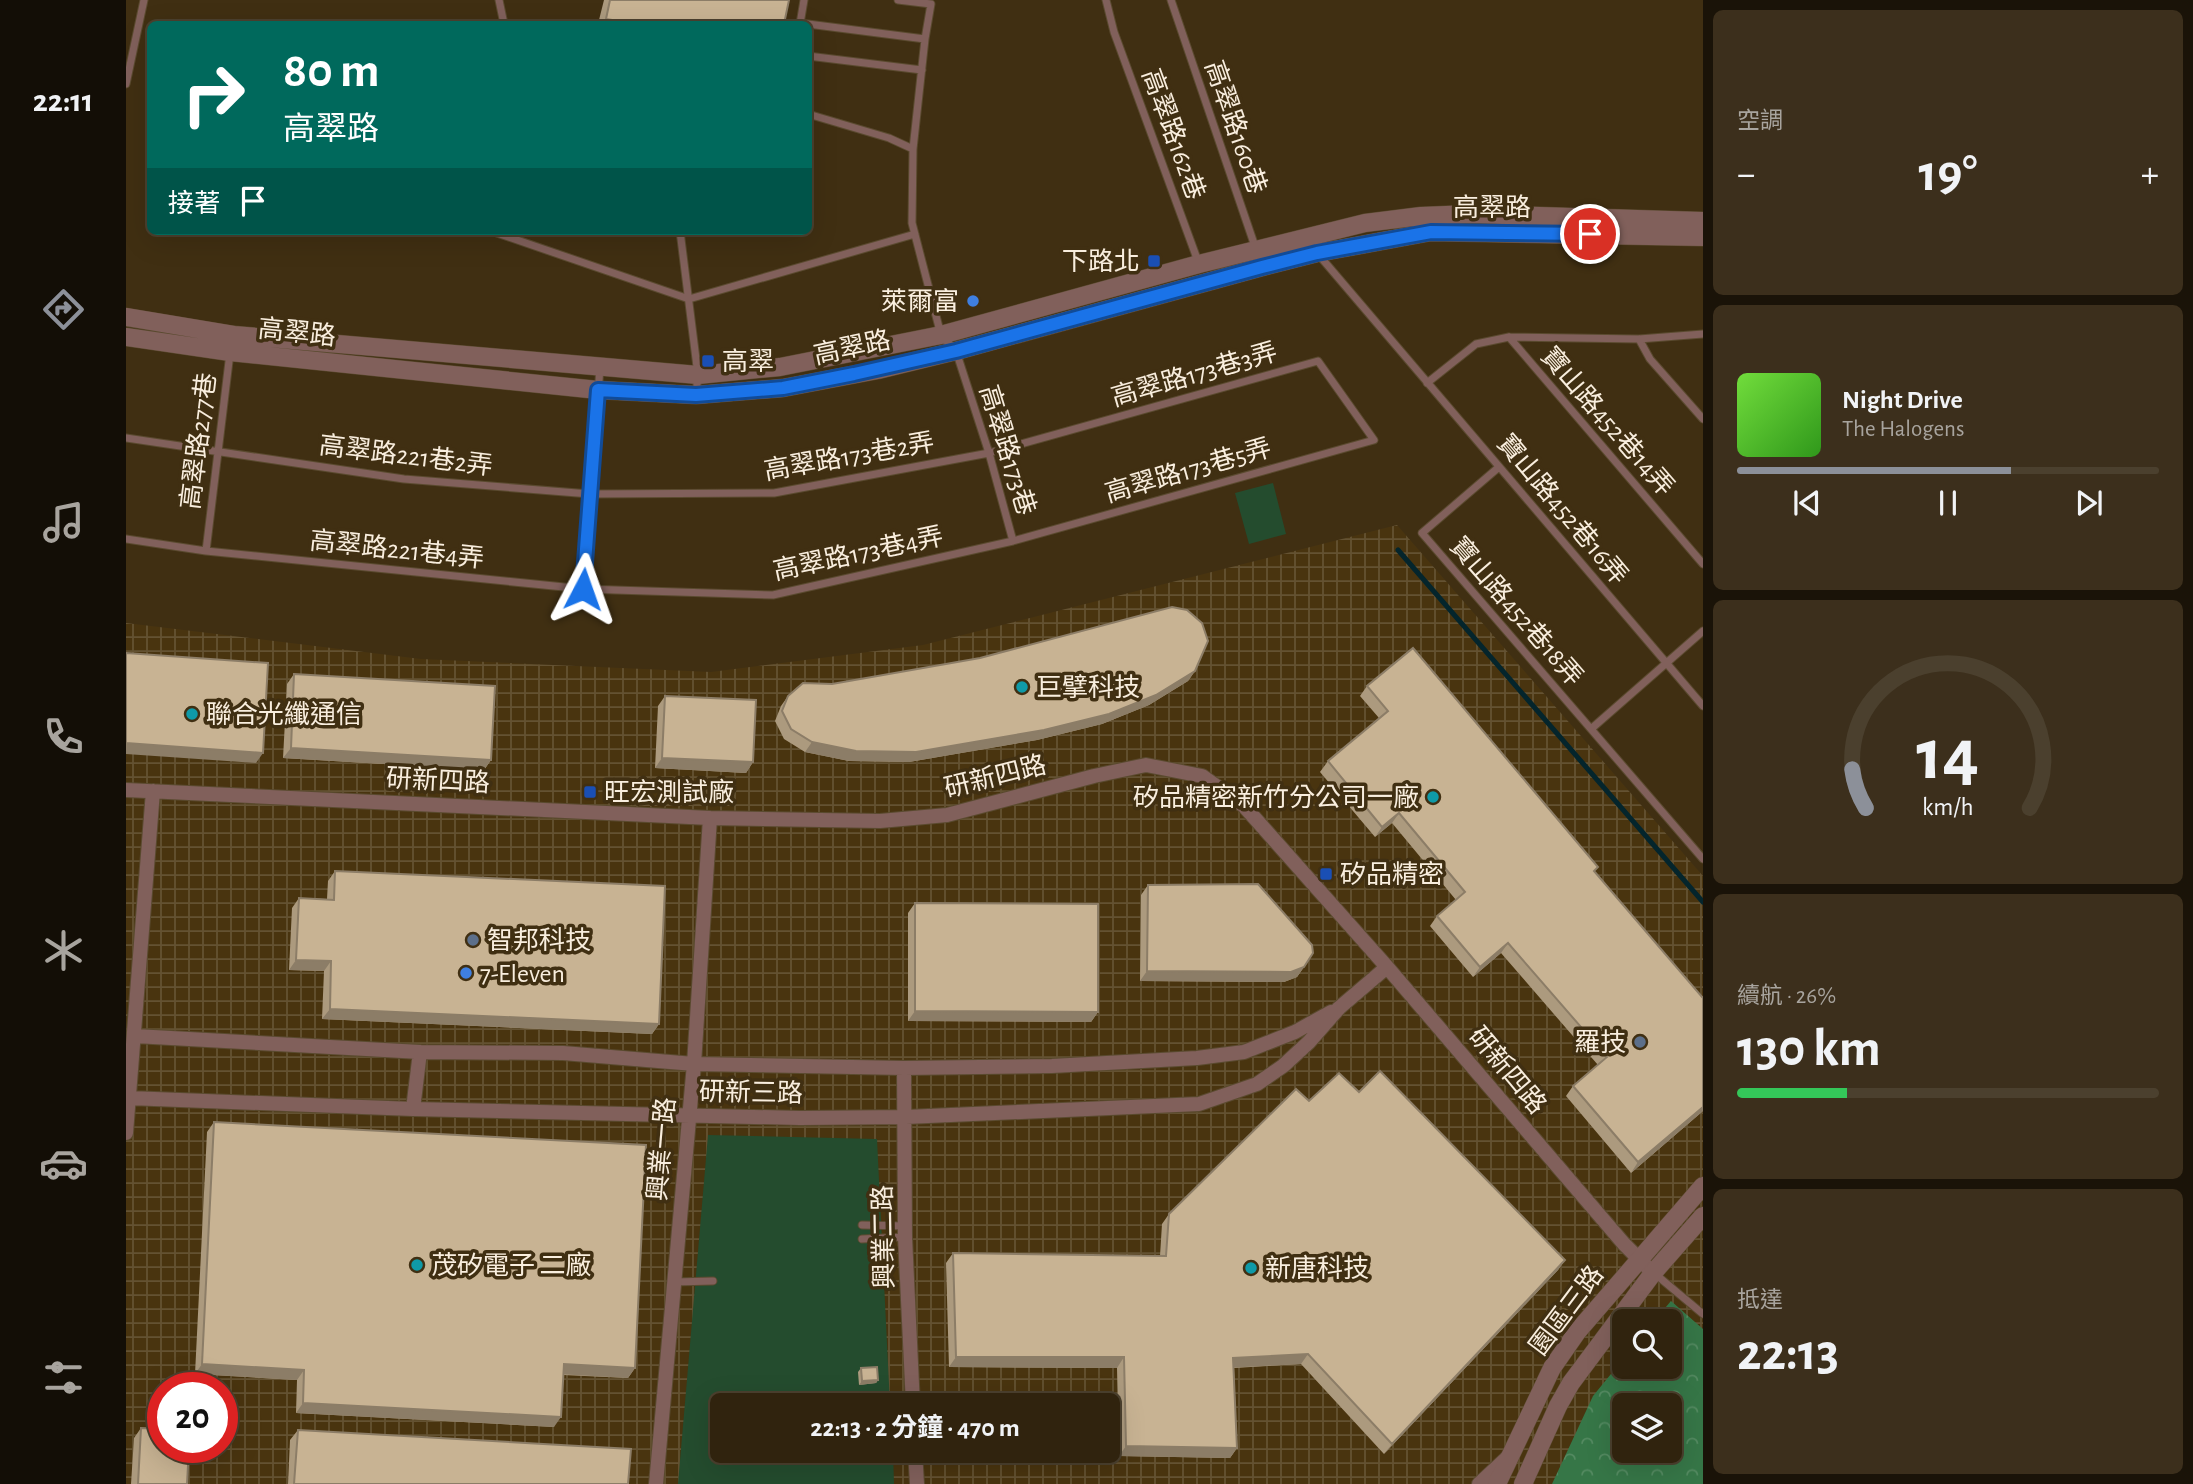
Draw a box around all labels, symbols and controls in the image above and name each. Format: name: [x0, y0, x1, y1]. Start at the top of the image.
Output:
text: 80 m: [283, 47, 380, 96]
icon: right: [168, 49, 259, 140]
street label: 高翠路160巷: [1200, 57, 1271, 197]
street label: 高翠路162巷: [1137, 65, 1210, 203]
text: 22:11: [33, 85, 93, 117]
text: 空調: [1737, 110, 1783, 133]
text: 高翠路: [283, 113, 379, 145]
text: 19°: [1918, 148, 1978, 200]
text: −: [1737, 156, 1755, 194]
text: +: [2141, 156, 2159, 194]
icon: arrive: [234, 182, 272, 220]
text: 接著: [168, 191, 220, 217]
street label: 高翠路: [1453, 194, 1531, 221]
pin: [1560, 204, 1620, 264]
icon: arrive: [1571, 215, 1609, 253]
place label: 下路北: [1062, 248, 1140, 275]
marker: 下路北: [1146, 253, 1162, 269]
icon: directions: [39, 285, 88, 334]
place label: 萊爾富: [881, 287, 959, 315]
marker: 萊爾富: [965, 293, 981, 309]
street label: 高翠路: [257, 315, 337, 350]
street label: 高翠路: [811, 326, 893, 369]
street label: 高翠路173巷3弄: [1108, 338, 1280, 411]
street label: 寶山路452巷14弄: [1536, 342, 1679, 501]
place label: 高翠: [722, 348, 774, 375]
marker: 高翠: [700, 353, 716, 369]
street label: 高翠路277巷: [177, 371, 220, 511]
street label: 高翠路173巷: [975, 382, 1040, 518]
text: Night Drive: [1842, 387, 1963, 413]
text: The Halogens: [1842, 418, 1964, 441]
street label: 高翠路173巷2弄: [762, 428, 936, 485]
street label: 寶山路452巷16弄: [1492, 429, 1633, 589]
street label: 高翠路221巷2弄: [318, 431, 494, 480]
street label: 高翠路173巷5弄: [1102, 434, 1274, 507]
icon: previous: [1788, 484, 1826, 522]
icon: pause: [1929, 484, 1967, 522]
icon: next: [2070, 484, 2108, 522]
icon: music: [39, 498, 88, 547]
street label: 高翠路173巷4弄: [771, 522, 946, 585]
street label: 高翠路221巷4弄: [308, 527, 485, 572]
street label: 寶山路452巷18弄: [1445, 532, 1588, 691]
position arrow: [546, 552, 620, 626]
place label: 巨擘科技: [1036, 674, 1140, 701]
marker: 巨擘科技: [1014, 679, 1030, 695]
place label: 聯合光纖通信: [206, 700, 362, 728]
marker: 聯合光纖通信: [184, 706, 200, 722]
icon: phone: [39, 712, 88, 761]
text: 14: [1917, 720, 1979, 793]
street label: 研新四路: [941, 751, 1049, 802]
street label: 研新四路: [385, 764, 491, 797]
place label: 旺宏測試廠: [604, 778, 734, 806]
place label: 矽品精密新竹分公司一廠: [1133, 783, 1419, 811]
marker: 旺宏測試廠: [582, 784, 598, 800]
marker: 矽品精密新竹分公司一廠: [1425, 789, 1441, 805]
text: km/h: [1922, 795, 1974, 820]
place label: 矽品精密: [1340, 860, 1444, 888]
marker: 矽品精密: [1318, 866, 1334, 882]
icon: climate: [39, 926, 88, 975]
place label: 智邦科技: [487, 927, 591, 954]
marker: 智邦科技: [465, 932, 481, 948]
place label: 7-Eleven: [480, 961, 565, 987]
marker: 7-Eleven: [458, 965, 474, 981]
text: 續航 · 26%: [1737, 985, 1836, 1008]
street label: 研新四路: [1464, 1022, 1551, 1119]
text: 130 km: [1737, 1023, 1881, 1075]
place label: 羅技: [1574, 1029, 1626, 1056]
marker: 羅技: [1632, 1034, 1648, 1050]
street label: 研新三路: [699, 1078, 803, 1107]
street label: 興業一路: [644, 1096, 679, 1202]
icon: car: [39, 1139, 88, 1188]
street label: 興業二路: [869, 1185, 898, 1289]
place label: 茂矽電子 二廠: [431, 1251, 591, 1279]
place label: 新唐科技: [1265, 1254, 1369, 1282]
marker: 茂矽電子 二廠: [409, 1257, 425, 1273]
marker: 新唐科技: [1243, 1260, 1259, 1276]
street label: 園區三路: [1524, 1261, 1608, 1360]
text: 抵達: [1737, 1289, 1783, 1312]
map controls: [1612, 1309, 1682, 1463]
button: search: [1612, 1309, 1682, 1379]
text: 22:13: [1737, 1327, 1839, 1379]
icon: filters: [39, 1353, 88, 1402]
speed limit sign: 20: [147, 1372, 238, 1463]
button: layers: [1612, 1393, 1682, 1463]
text: 22:13 · 2 分鐘 · 470 m: [810, 1415, 1020, 1441]

